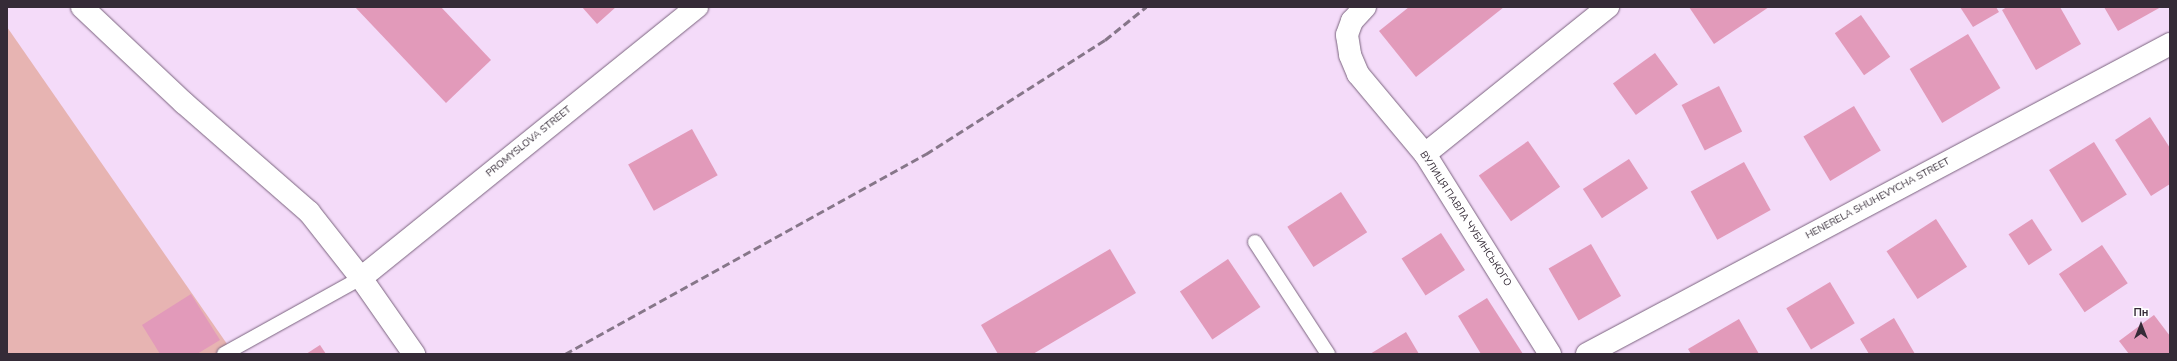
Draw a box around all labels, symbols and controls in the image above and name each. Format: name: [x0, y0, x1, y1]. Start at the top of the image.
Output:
street label: PROMYSLOVA STREET: [484, 104, 574, 180]
street label: ВУЛИЦЯ ПАВЛА ЧУБИНСЬКОГО: [1417, 149, 1513, 289]
street label: HENERELA SHUHEVYCHA STREET: [1804, 156, 1952, 242]
north arrow: [2121, 305, 2161, 345]
text: Пн: [2133, 305, 2149, 320]

